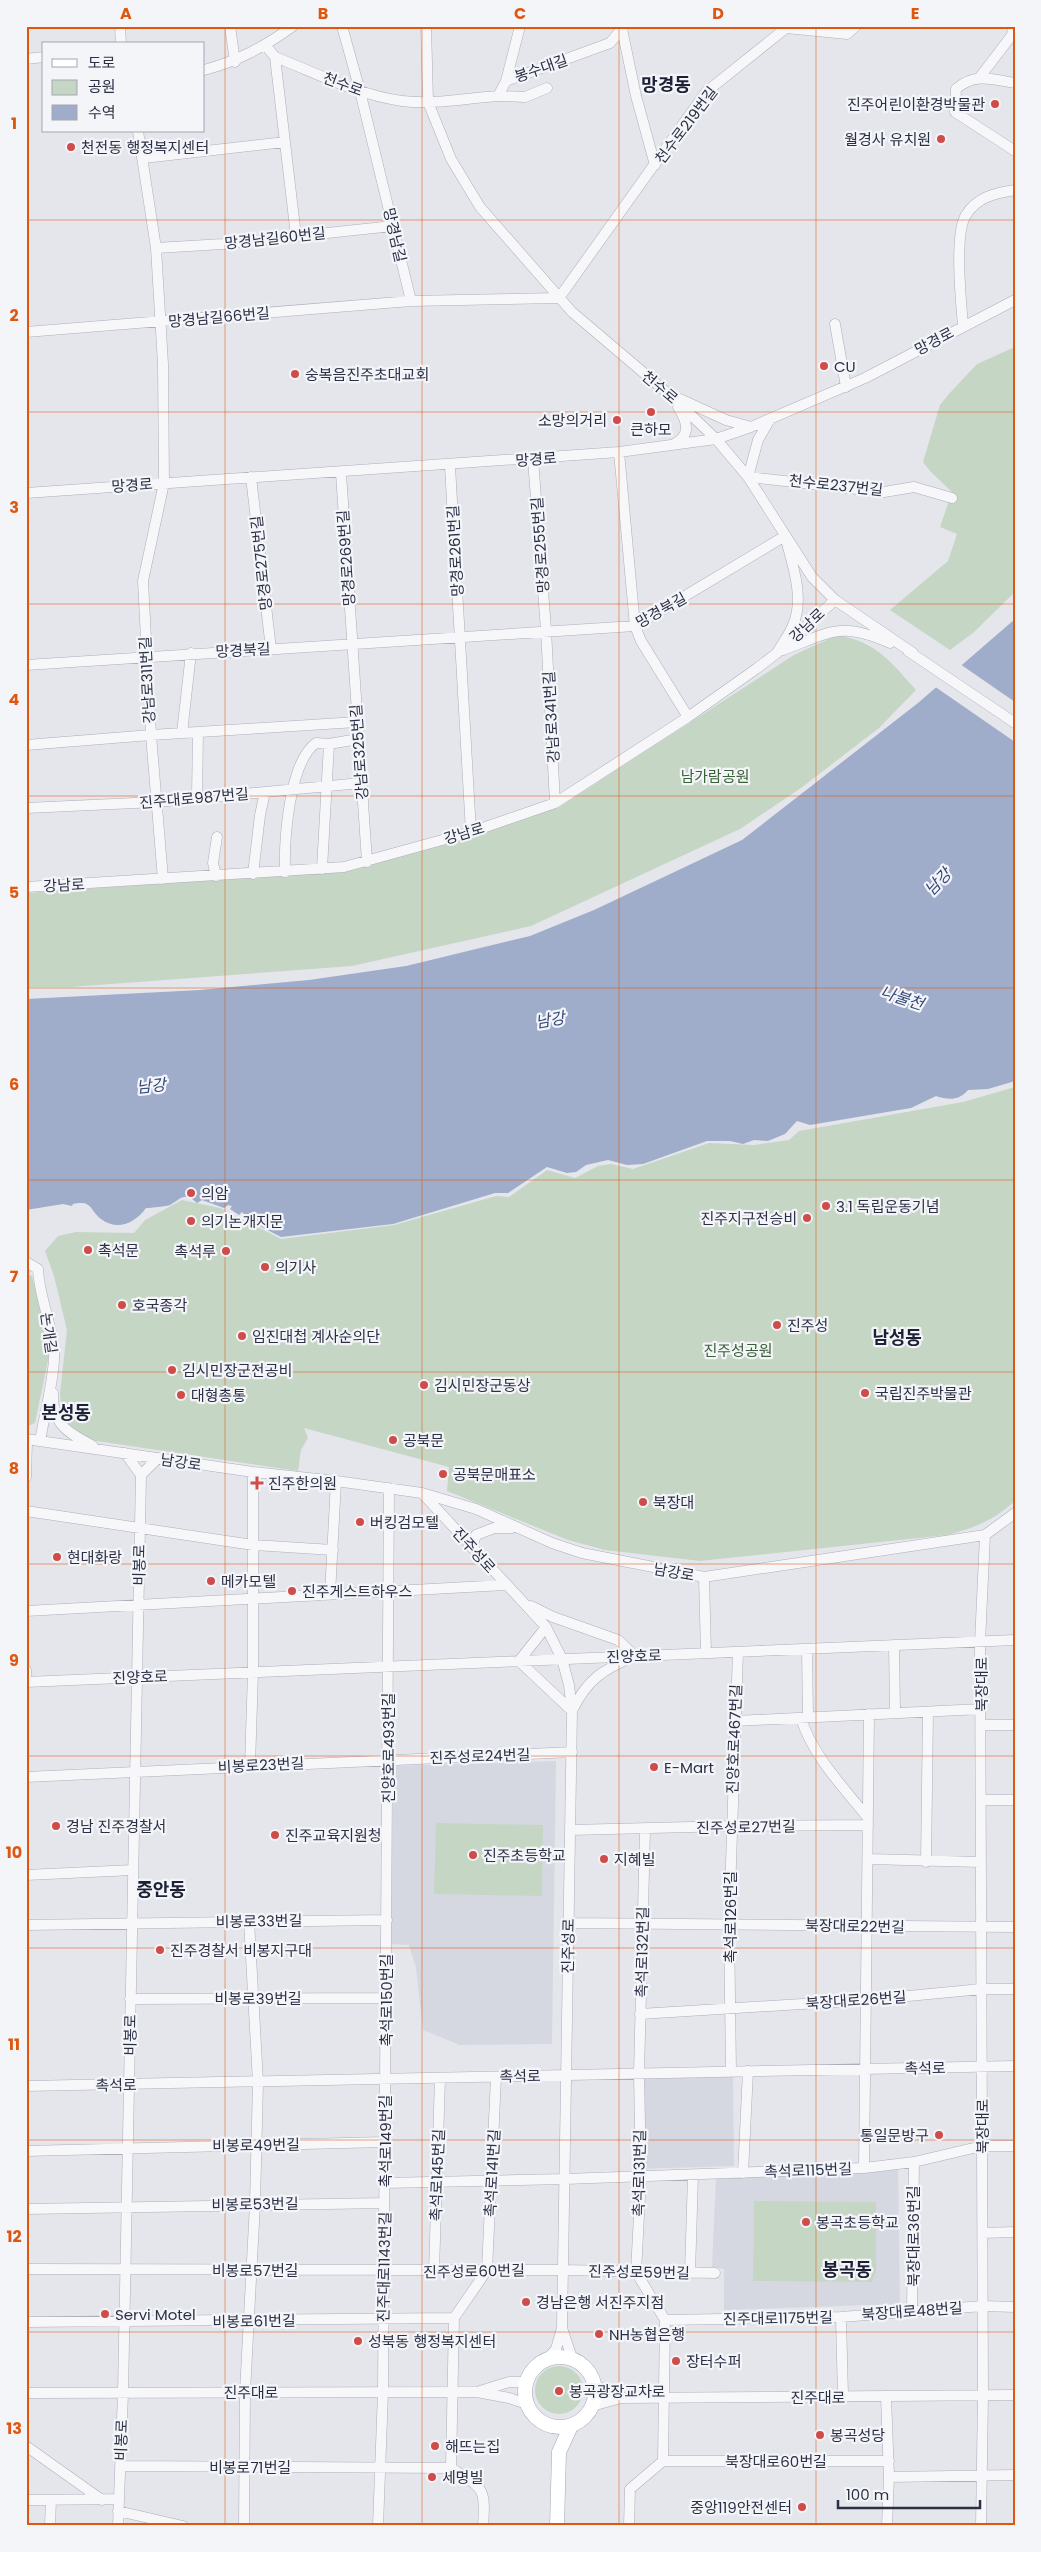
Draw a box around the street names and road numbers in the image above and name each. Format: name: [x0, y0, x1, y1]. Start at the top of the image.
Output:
street label: 봉수대길: [511, 49, 571, 87]
street label: 천수로: [320, 67, 366, 101]
street label: 천수로219번길: [650, 82, 722, 168]
street label: 망경남길: [379, 206, 411, 264]
street label: 망경남길60번길: [223, 222, 327, 254]
street label: 망경남길66번길: [167, 302, 271, 332]
street label: 망경로: [911, 322, 957, 360]
street label: 천수로: [637, 366, 683, 408]
street label: 망경로: [515, 447, 557, 471]
street label: 천수로237번길: [788, 470, 884, 500]
street label: 망경로: [111, 473, 153, 497]
street label: 망경로255번길: [526, 496, 554, 594]
street label: 망경로261번길: [442, 505, 468, 597]
street label: 망경로269번길: [332, 509, 360, 607]
street label: 망경로275번길: [246, 515, 276, 611]
street label: 망경북길: [632, 587, 690, 633]
street label: 강남로: [785, 603, 829, 647]
street label: 강남로311번길: [134, 636, 160, 724]
street label: 망경북길: [215, 638, 271, 662]
street label: 강남로341번길: [538, 670, 564, 764]
street label: 강남로325번길: [345, 703, 373, 801]
street label: 진주대로987번길: [138, 783, 250, 813]
street label: 강남로: [441, 817, 487, 849]
street label: 강남로: [43, 873, 85, 897]
street label: 논개길: [36, 1311, 62, 1355]
street label: 남강로: [159, 1449, 203, 1475]
street label: 진주성로: [448, 1522, 500, 1578]
street label: 비봉로: [128, 1544, 150, 1586]
street label: 남강로: [652, 1558, 696, 1586]
street label: 진양호로: [606, 1645, 662, 1667]
street label: 북장대로: [971, 1656, 992, 1712]
street label: 진양호로: [112, 1666, 168, 1688]
street label: 진양호로467번길: [722, 1684, 746, 1794]
street label: 진양호로493번길: [378, 1693, 399, 1803]
street label: 진주성로24번길: [429, 1744, 531, 1768]
street label: 비봉로23번길: [217, 1752, 305, 1778]
street label: 진주성로27번길: [696, 1816, 796, 1838]
street label: 촉석로126번길: [720, 1871, 741, 1963]
street label: 촉석로132번길: [631, 1906, 653, 1998]
street label: 비봉로33번길: [215, 1910, 303, 1932]
street label: 북장대로22번길: [805, 1915, 905, 1937]
street label: 진주성로: [557, 1918, 579, 1974]
street label: 촉석로150번길: [376, 1954, 397, 2046]
street label: 북장대로26번길: [805, 1986, 907, 2014]
street label: 비봉로39번길: [214, 1988, 302, 2009]
street label: 비봉로: [119, 2014, 141, 2056]
street label: 촉석로: [904, 2057, 946, 2079]
street label: 촉석로: [499, 2065, 541, 2087]
street label: 촉석로: [95, 2074, 137, 2096]
street label: 촉석로149번길: [375, 2095, 396, 2187]
street label: 북장대로: [972, 2098, 993, 2154]
street label: 촉석로145번길: [425, 2128, 449, 2222]
street label: 촉석로141번길: [479, 2128, 505, 2218]
street label: 촉석로131번길: [628, 2129, 650, 2217]
street label: 비봉로49번길: [212, 2134, 300, 2156]
street label: 촉석로115번길: [764, 2158, 852, 2182]
street label: 북장대로36번길: [903, 2185, 924, 2287]
street label: 비봉로53번길: [211, 2193, 299, 2215]
street label: 진주대로1143번길: [373, 2211, 395, 2323]
street label: 비봉로57번길: [212, 2260, 298, 2281]
street label: 진주성로60번길: [423, 2260, 525, 2282]
street label: 진주성로59번길: [588, 2261, 690, 2283]
street label: 북장대로48번길: [861, 2297, 963, 2325]
street label: 진주대로1175번길: [723, 2307, 833, 2329]
street label: 비봉로61번길: [212, 2310, 296, 2332]
street label: 진주대로: [223, 2382, 279, 2403]
street label: 진주대로: [790, 2387, 846, 2408]
street label: 비봉로: [110, 2419, 132, 2461]
street label: 북장대로60번길: [725, 2451, 827, 2472]
street label: 비봉로71번길: [209, 2457, 291, 2478]

